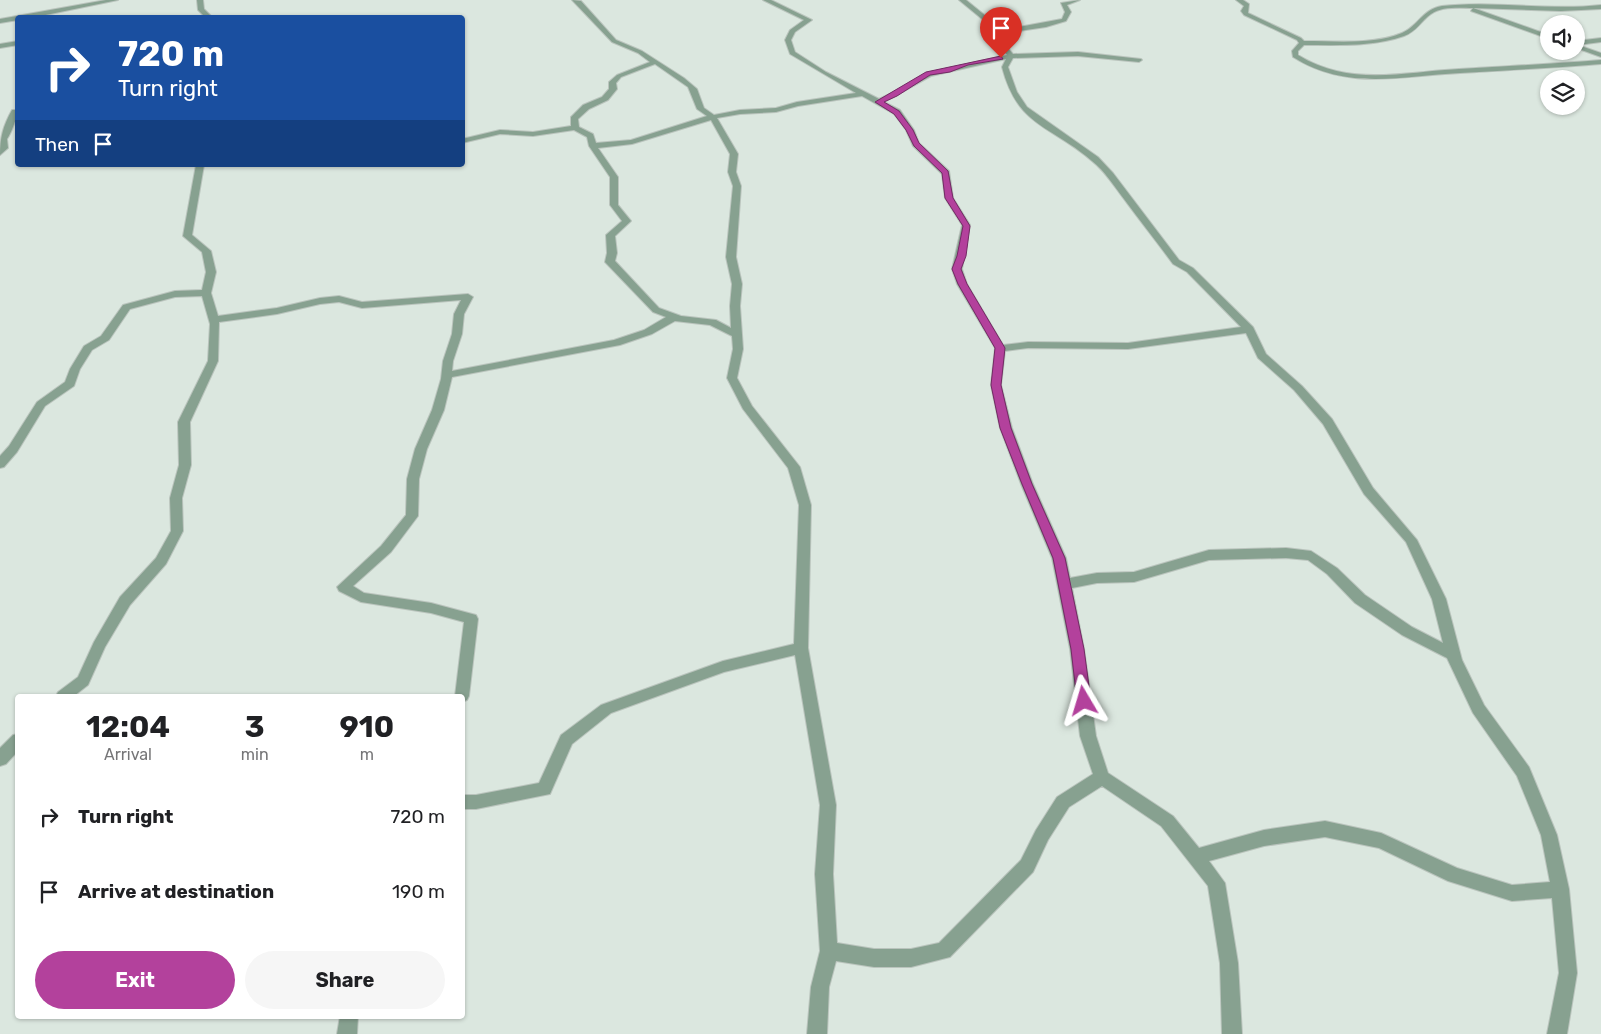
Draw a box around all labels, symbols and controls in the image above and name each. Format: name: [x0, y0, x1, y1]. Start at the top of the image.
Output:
pin: [980, 7, 1022, 58]
icon: arrive: [987, 14, 1015, 42]
map controls: [1540, 15, 1585, 115]
button: sound: [1540, 15, 1585, 60]
text: 720 m: [118, 33, 224, 75]
icon: right: [35, 35, 100, 100]
button: layers: [1540, 70, 1585, 115]
text: Turn right: [118, 75, 218, 102]
icon: arrive: [89, 130, 117, 158]
text: Then: [35, 133, 79, 156]
position arrow: [1057, 674, 1109, 726]
text: 12:04: [86, 709, 170, 745]
text: 3: [245, 709, 265, 745]
text: 910: [340, 709, 394, 745]
text: Arrival: [104, 745, 152, 764]
text: min: [241, 745, 269, 764]
text: m: [360, 745, 374, 764]
icon: right: [35, 803, 63, 831]
text: Turn right: [78, 805, 173, 828]
text: 720 m: [390, 805, 445, 828]
icon: arrive: [35, 878, 63, 906]
text: Arrive at destination: [78, 880, 274, 903]
text: 190 m: [392, 880, 445, 903]
button: Exit: [35, 951, 235, 1009]
button: Share: [245, 951, 445, 1009]

